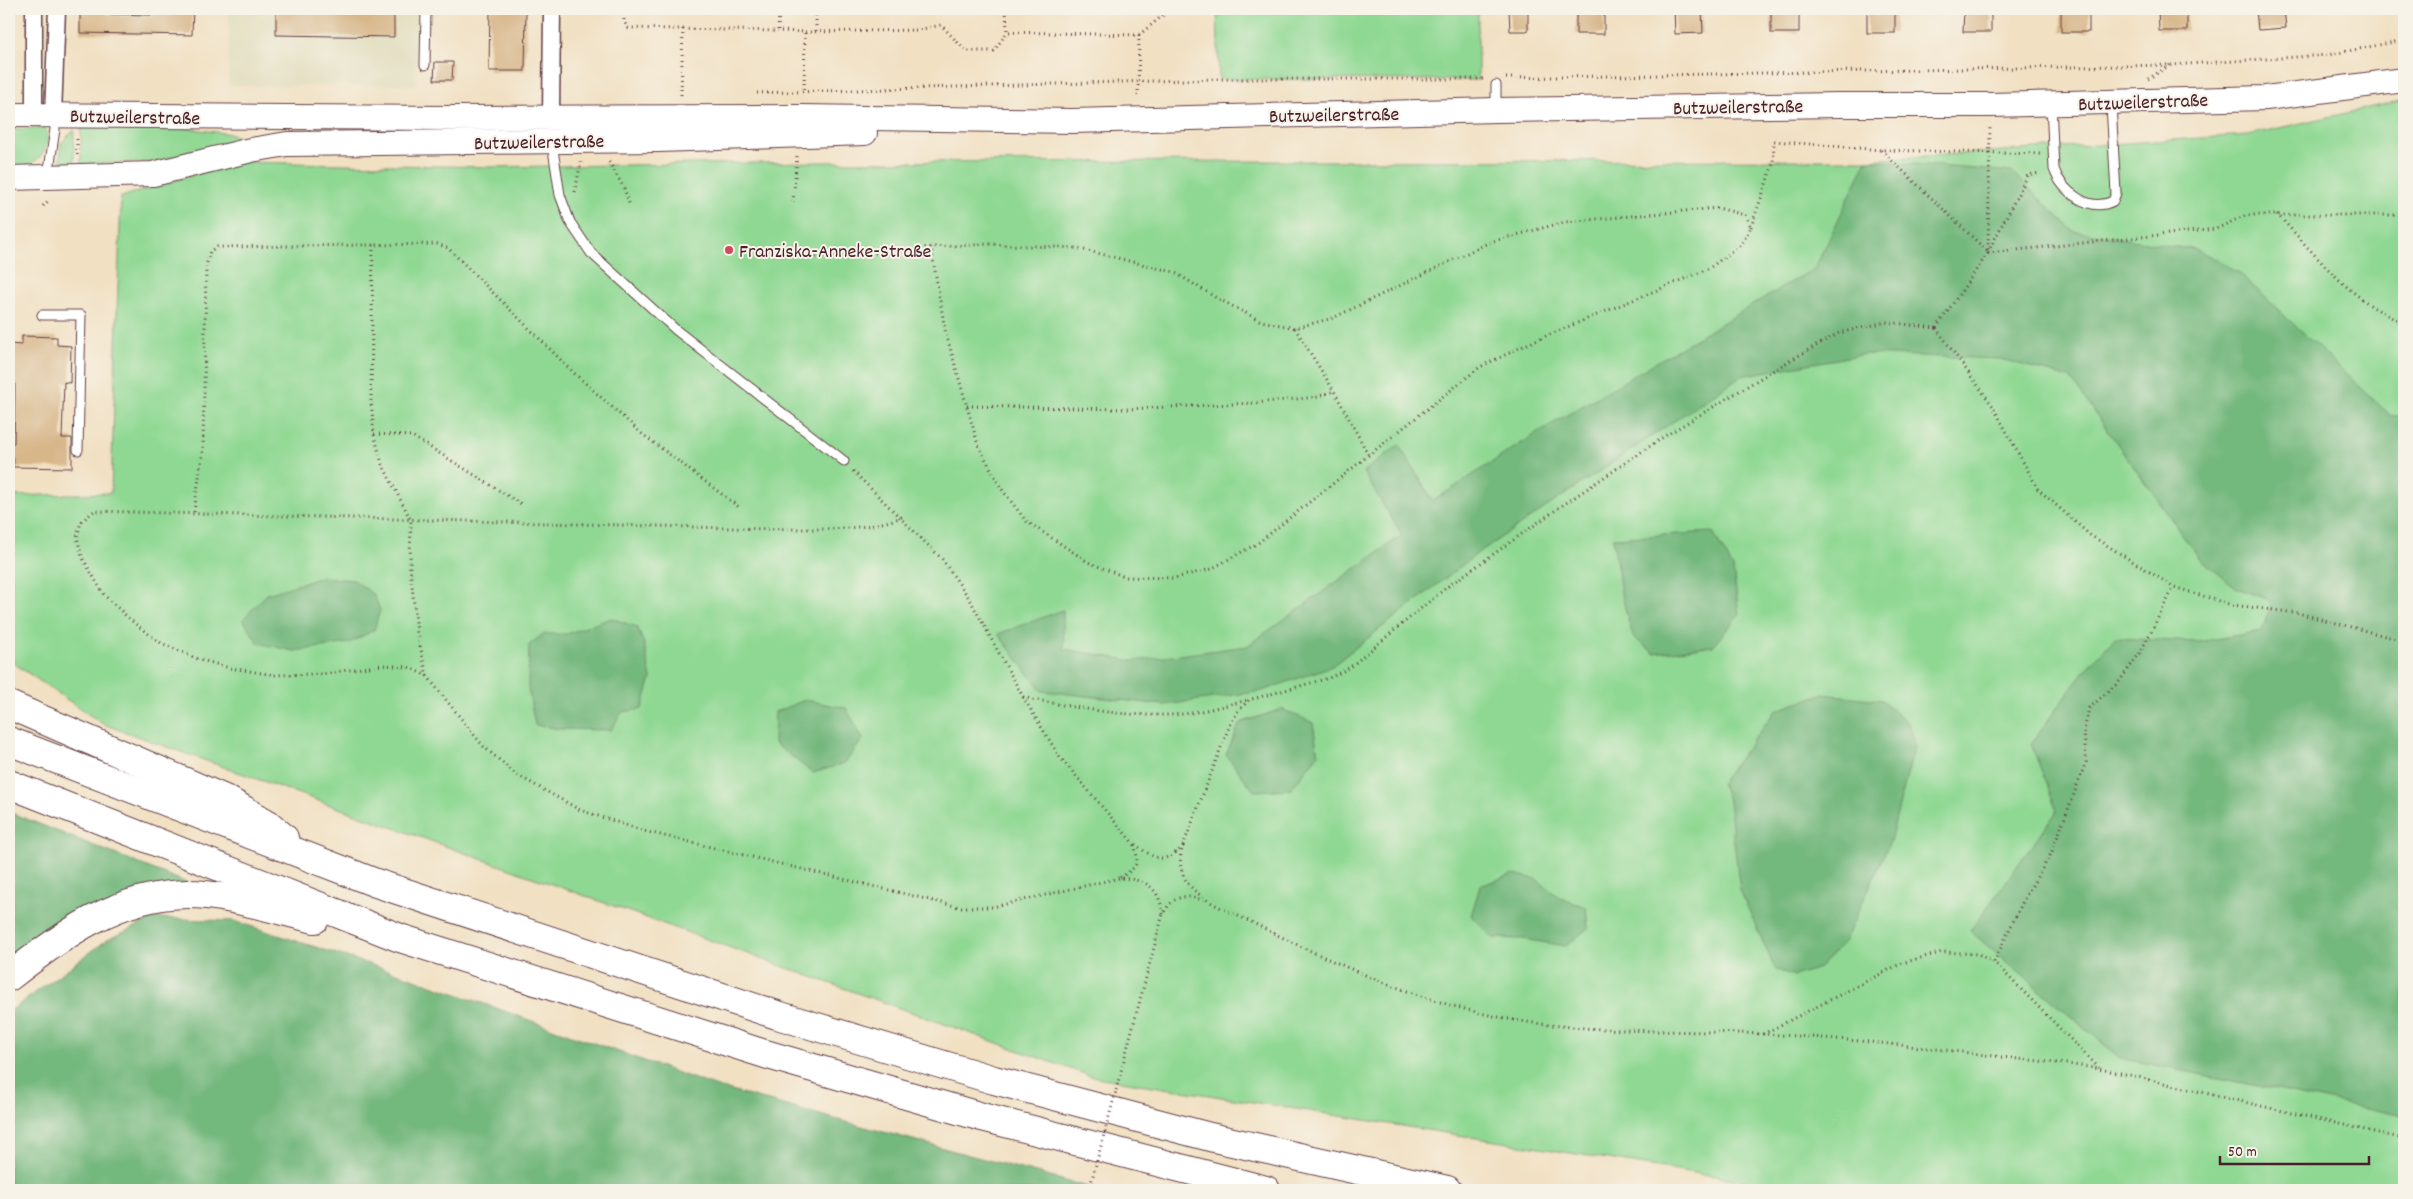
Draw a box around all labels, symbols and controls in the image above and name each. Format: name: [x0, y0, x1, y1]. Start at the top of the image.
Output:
street label: Butzweilerstraße: [2077, 88, 2209, 120]
street label: Butzweilerstraße: [1673, 94, 1804, 124]
street label: Butzweilerstraße: [1269, 102, 1400, 132]
street label: Butzweilerstraße: [70, 104, 201, 134]
street label: Butzweilerstraße: [474, 129, 605, 159]
place label: Franziska-Anneke-Straße: [739, 239, 932, 267]
marker: Franziska-Anneke-Straße: [723, 244, 735, 256]
scale bar: [2220, 1134, 2369, 1166]
text: 50 m: [2228, 1142, 2257, 1164]

